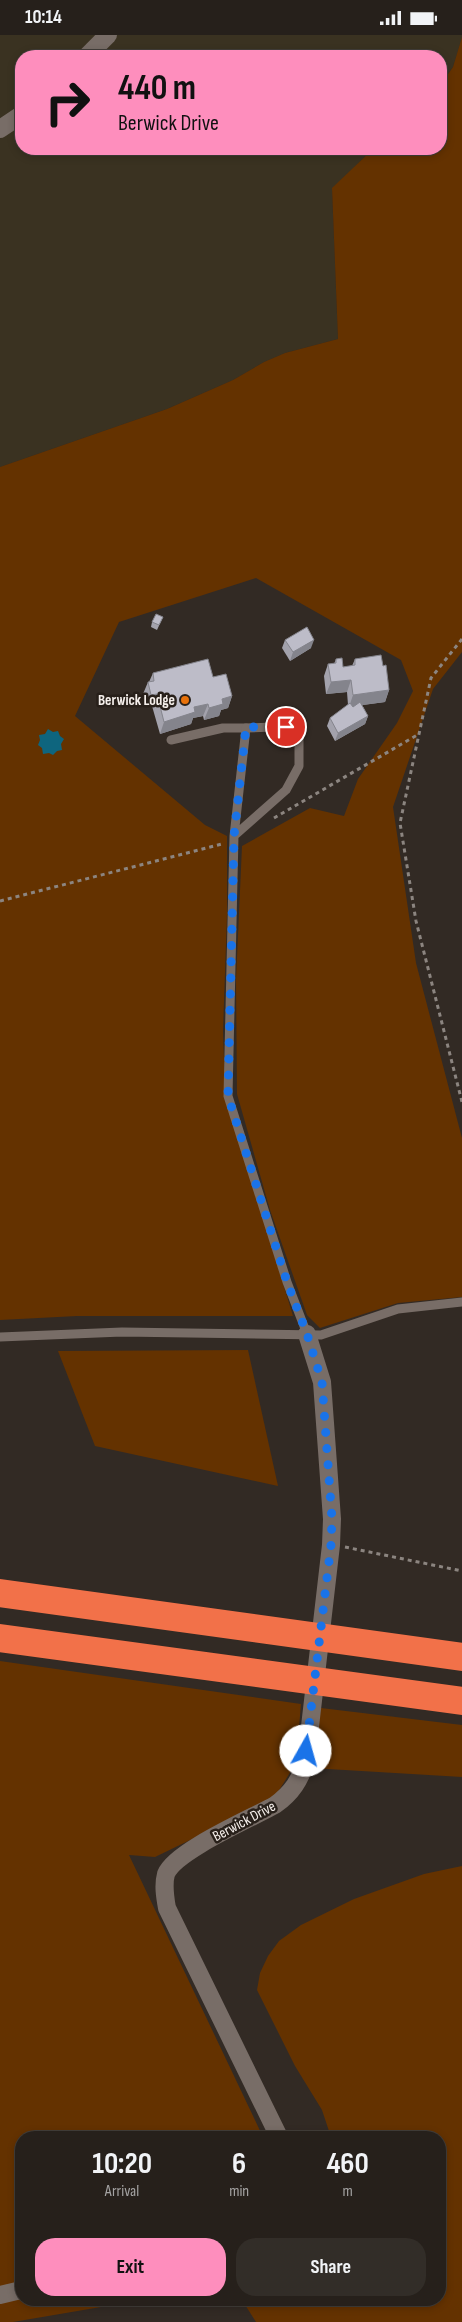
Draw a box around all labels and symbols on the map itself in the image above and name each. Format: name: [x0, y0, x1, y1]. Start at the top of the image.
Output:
place label: Berwick Lodge: [98, 691, 175, 710]
marker: Berwick Lodge: [179, 694, 191, 706]
pin: [265, 706, 307, 748]
position arrow: [279, 1724, 331, 1776]
street label: Berwick Drive: [209, 1797, 279, 1846]

